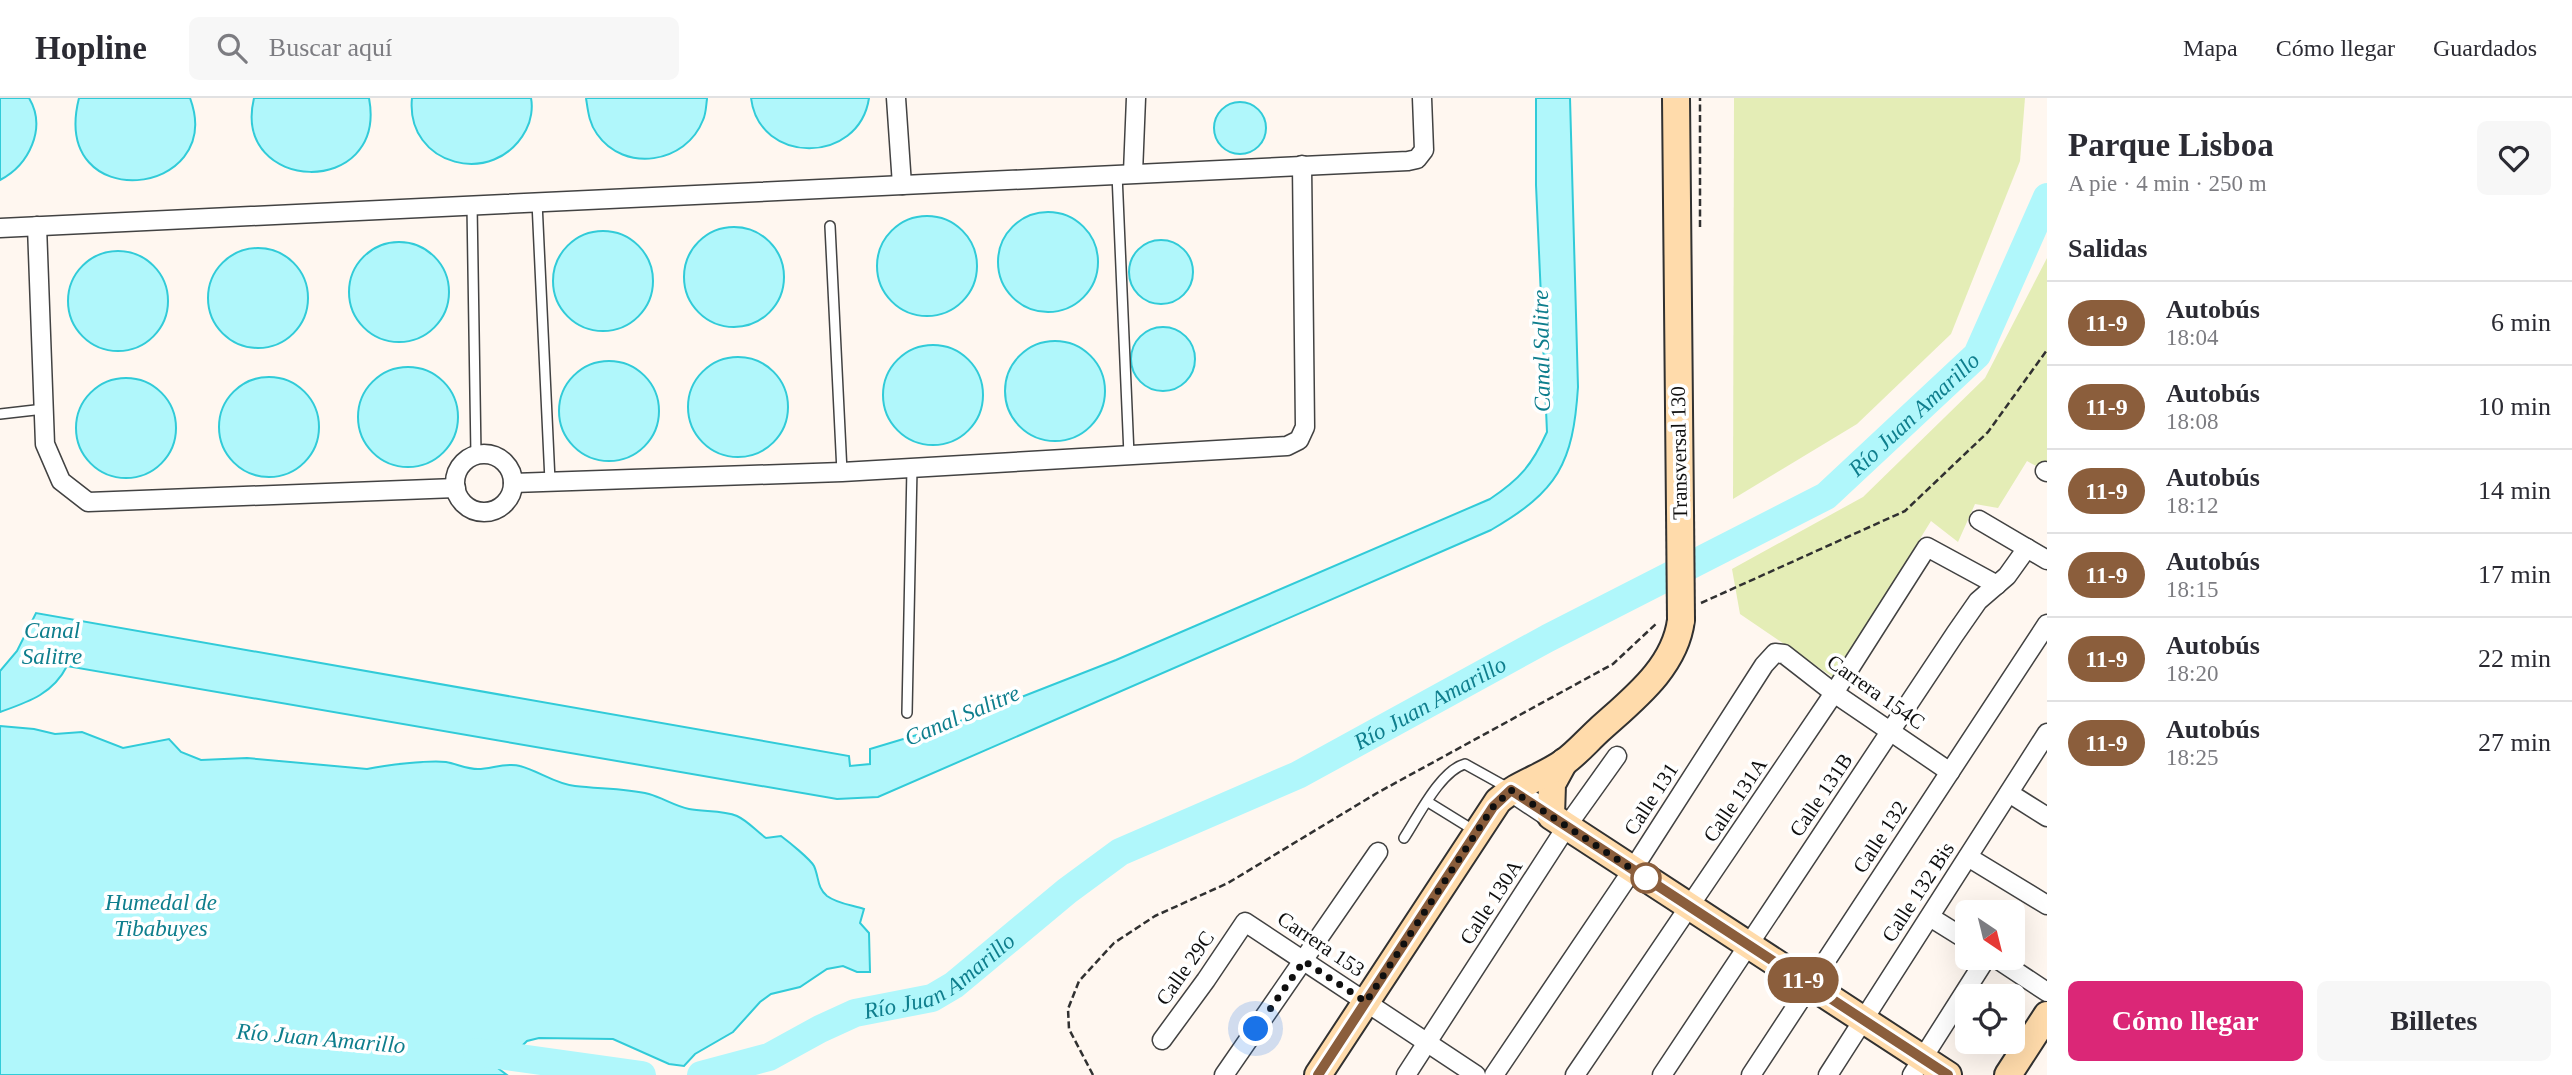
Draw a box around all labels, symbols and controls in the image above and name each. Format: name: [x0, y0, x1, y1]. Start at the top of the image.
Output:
search box: [189, 17, 679, 80]
icon: search: [213, 29, 251, 67]
text: Hopline: [35, 30, 147, 66]
text: Buscar aquí: [269, 33, 392, 62]
text: Mapa: [2183, 35, 2238, 61]
text: Cómo llegar: [2276, 35, 2395, 61]
text: Guardados: [2433, 35, 2537, 61]
button: heart: [2477, 121, 2551, 195]
text: Parque Lisboa: [2068, 127, 2274, 163]
text: A pie · 4 min · 250 m: [2068, 171, 2267, 196]
text: Salidas: [2068, 234, 2148, 263]
water label: Canal Salitre: [1528, 290, 1555, 412]
text: Autobús: [2166, 295, 2260, 324]
text: 6 min: [2491, 308, 2551, 337]
text: 11-9: [2085, 310, 2128, 336]
text: 18:04: [2166, 325, 2218, 350]
water label: Río Juan Amarillo: [1843, 347, 1985, 482]
text: Autobús: [2166, 379, 2260, 408]
street label: Transversal 130: [1666, 386, 1692, 520]
text: 10 min: [2478, 392, 2551, 421]
text: 11-9: [2085, 394, 2128, 420]
text: 18:08: [2166, 409, 2218, 434]
text: Autobús: [2166, 463, 2260, 492]
text: 14 min: [2478, 476, 2551, 505]
text: 11-9: [2085, 478, 2128, 504]
text: 18:12: [2166, 493, 2218, 518]
text: Autobús: [2166, 547, 2260, 576]
text: 17 min: [2478, 560, 2551, 589]
text: 11-9: [2085, 562, 2128, 588]
text: 18:15: [2166, 577, 2218, 602]
water label: Canal Salitre: [22, 618, 82, 669]
text: Autobús: [2166, 631, 2260, 660]
text: 22 min: [2478, 644, 2551, 673]
text: 11-9: [2085, 646, 2128, 672]
street label: Carrera 154C: [1823, 650, 1929, 734]
water label: Río Juan Amarillo: [1349, 652, 1510, 755]
text: 18:20: [2166, 661, 2218, 686]
water label: Canal Salitre: [901, 680, 1023, 751]
text: Autobús: [2166, 715, 2260, 744]
text: 27 min: [2478, 728, 2551, 757]
text: 11-9: [2085, 730, 2128, 756]
text: 18:25: [2166, 745, 2218, 770]
street label: Calle 131B: [1784, 749, 1858, 841]
street label: Calle 131A: [1698, 753, 1772, 847]
street label: Calle 131: [1619, 758, 1683, 840]
street label: Calle 132: [1848, 796, 1912, 878]
street label: Calle 132 Bis: [1877, 838, 1959, 946]
street label: Calle 130A: [1455, 854, 1528, 949]
unlabelled marker: [1631, 863, 1661, 893]
water label: Humedal de Tibabuyes: [104, 890, 217, 941]
north arrow: [1955, 900, 2025, 970]
map controls: [1955, 900, 2025, 1054]
street label: Carrera 153: [1273, 906, 1369, 982]
street label: Calle 29C: [1151, 926, 1219, 1010]
water label: Río Juan Amarillo: [861, 928, 1020, 1024]
line badge: 11-9: [1754, 957, 1852, 1003]
text: 11-9: [1782, 967, 1824, 993]
button: Cómo llegar: [2068, 981, 2303, 1061]
button: Billetes: [2317, 981, 2551, 1061]
button: locate: [1955, 984, 2025, 1054]
your location: [1238, 1011, 1273, 1046]
water label: Río Juan Amarillo: [234, 1019, 406, 1058]

